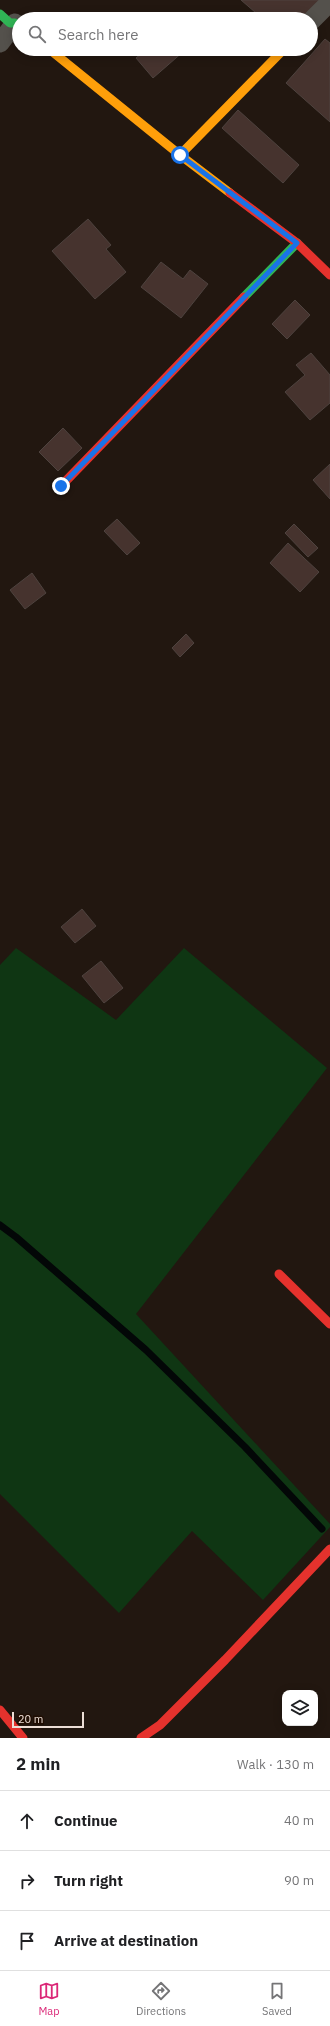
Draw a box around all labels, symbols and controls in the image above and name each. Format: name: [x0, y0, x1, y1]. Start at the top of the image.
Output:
search box: [12, 12, 318, 56]
icon: search: [26, 23, 48, 45]
text: Search here: [58, 25, 138, 44]
route start: [171, 146, 189, 164]
route end: [52, 477, 70, 495]
map controls: [282, 1690, 318, 1726]
button: layers: [282, 1690, 318, 1726]
scale bar: [12, 1710, 84, 1729]
text: 20 m: [18, 1712, 43, 1726]
text: 2 min: [16, 1753, 60, 1775]
text: Walk · 130 m: [237, 1756, 314, 1773]
icon: ahead: [16, 1810, 38, 1832]
text: Continue: [54, 1811, 118, 1830]
text: 40 m: [284, 1812, 314, 1829]
icon: right: [16, 1870, 38, 1892]
text: Turn right: [54, 1871, 123, 1890]
text: 90 m: [284, 1872, 314, 1889]
icon: arrive: [16, 1930, 38, 1952]
text: Arrive at destination: [54, 1931, 198, 1950]
tab: Map: [38, 1980, 60, 2018]
tab: Directions: [136, 1980, 186, 2018]
tab: Saved: [262, 1980, 292, 2018]

